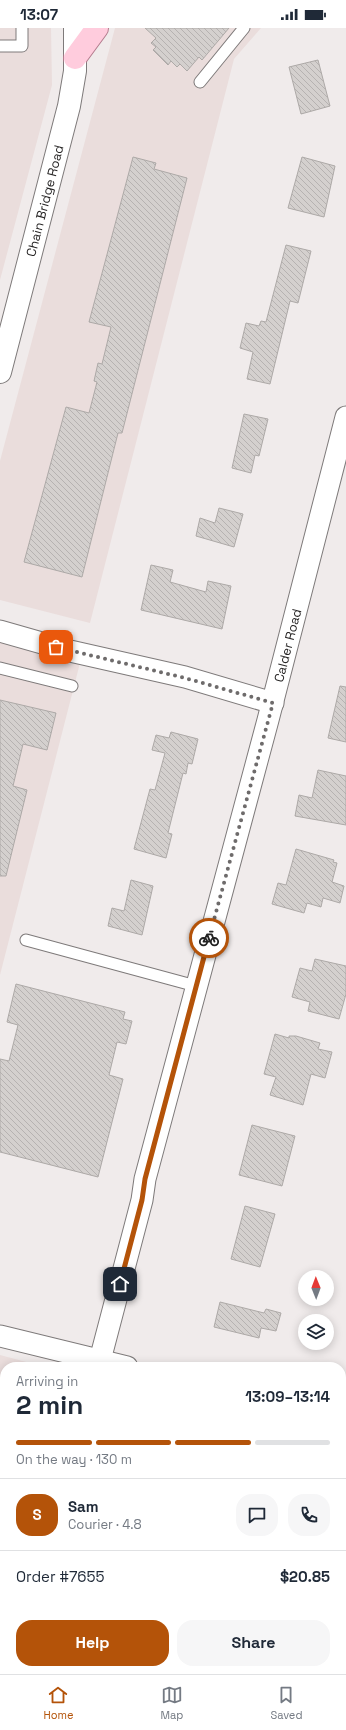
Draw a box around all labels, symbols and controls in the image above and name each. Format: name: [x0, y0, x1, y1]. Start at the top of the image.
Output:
text: 13:07: [20, 5, 58, 24]
street label: Chain Bridge Road: [22, 143, 67, 258]
street label: Calder Road: [270, 607, 305, 684]
pin: [39, 630, 73, 664]
icon: bag: [45, 636, 67, 658]
courier: [189, 918, 229, 958]
icon: bike: [198, 927, 220, 949]
pin: [103, 1267, 137, 1301]
north arrow: [298, 1270, 334, 1306]
map controls: [298, 1270, 334, 1350]
icon: home: [109, 1273, 131, 1295]
button: layers: [298, 1314, 334, 1350]
text: Arriving in: [16, 1373, 78, 1390]
text: 13:09–13:14: [245, 1387, 330, 1406]
text: 2 min: [16, 1388, 83, 1422]
text: On the way · 130 m: [16, 1451, 132, 1468]
button: chat: [236, 1494, 278, 1536]
button: phone: [288, 1494, 330, 1536]
text: Sam: [68, 1497, 99, 1516]
text: S: [32, 1505, 42, 1524]
text: Courier · 4.8: [68, 1516, 142, 1533]
text: Order #7655: [16, 1567, 104, 1586]
text: $20.85: [280, 1567, 330, 1586]
button: Help: [16, 1620, 169, 1666]
button: Share: [177, 1620, 330, 1666]
tab: Home: [43, 1684, 73, 1722]
tab: Map: [160, 1684, 183, 1722]
tab: Saved: [270, 1684, 302, 1722]

